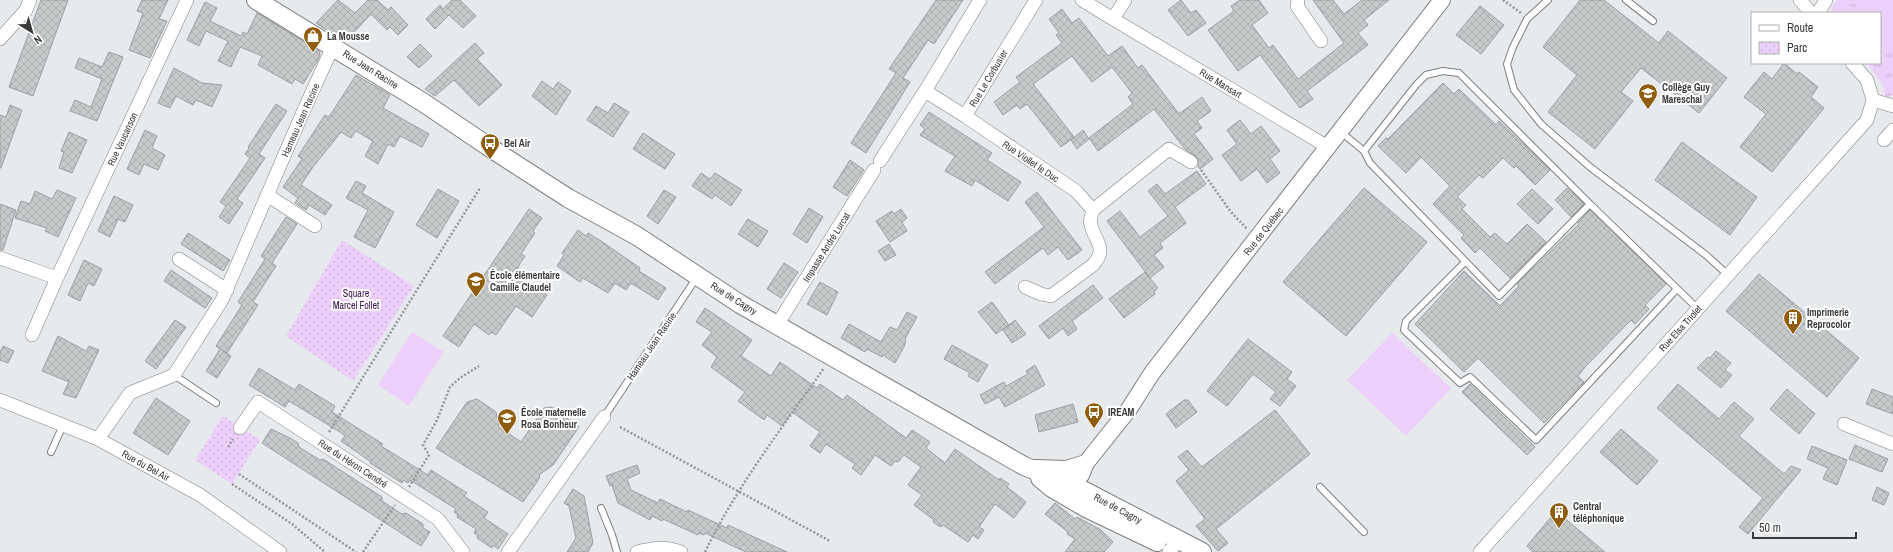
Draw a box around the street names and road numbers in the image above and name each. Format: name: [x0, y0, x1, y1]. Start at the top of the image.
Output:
street label: Rue Jean Racine: [340, 47, 401, 92]
street label: Rue Le Corbusier: [966, 47, 1011, 109]
street label: Rue Mansart: [1197, 66, 1245, 101]
street label: Hameau Jean Racine: [278, 81, 323, 159]
street label: Rue Vaucanson: [104, 110, 141, 168]
street label: Rue Viollet le Duc: [1000, 138, 1062, 185]
street label: Rue de Québec: [1241, 205, 1286, 258]
street label: Impasse André Lurcat: [800, 209, 853, 285]
street label: Rue de Cagny: [708, 279, 760, 318]
street label: Rue Elsa Triolet: [1656, 302, 1705, 354]
street label: Hameau Jean Racine: [624, 309, 679, 383]
street label: Rue du Héron Cendré: [316, 436, 390, 491]
street label: Rue du Bel Air: [119, 447, 172, 484]
street label: Rue de Cagny: [1092, 490, 1145, 527]

